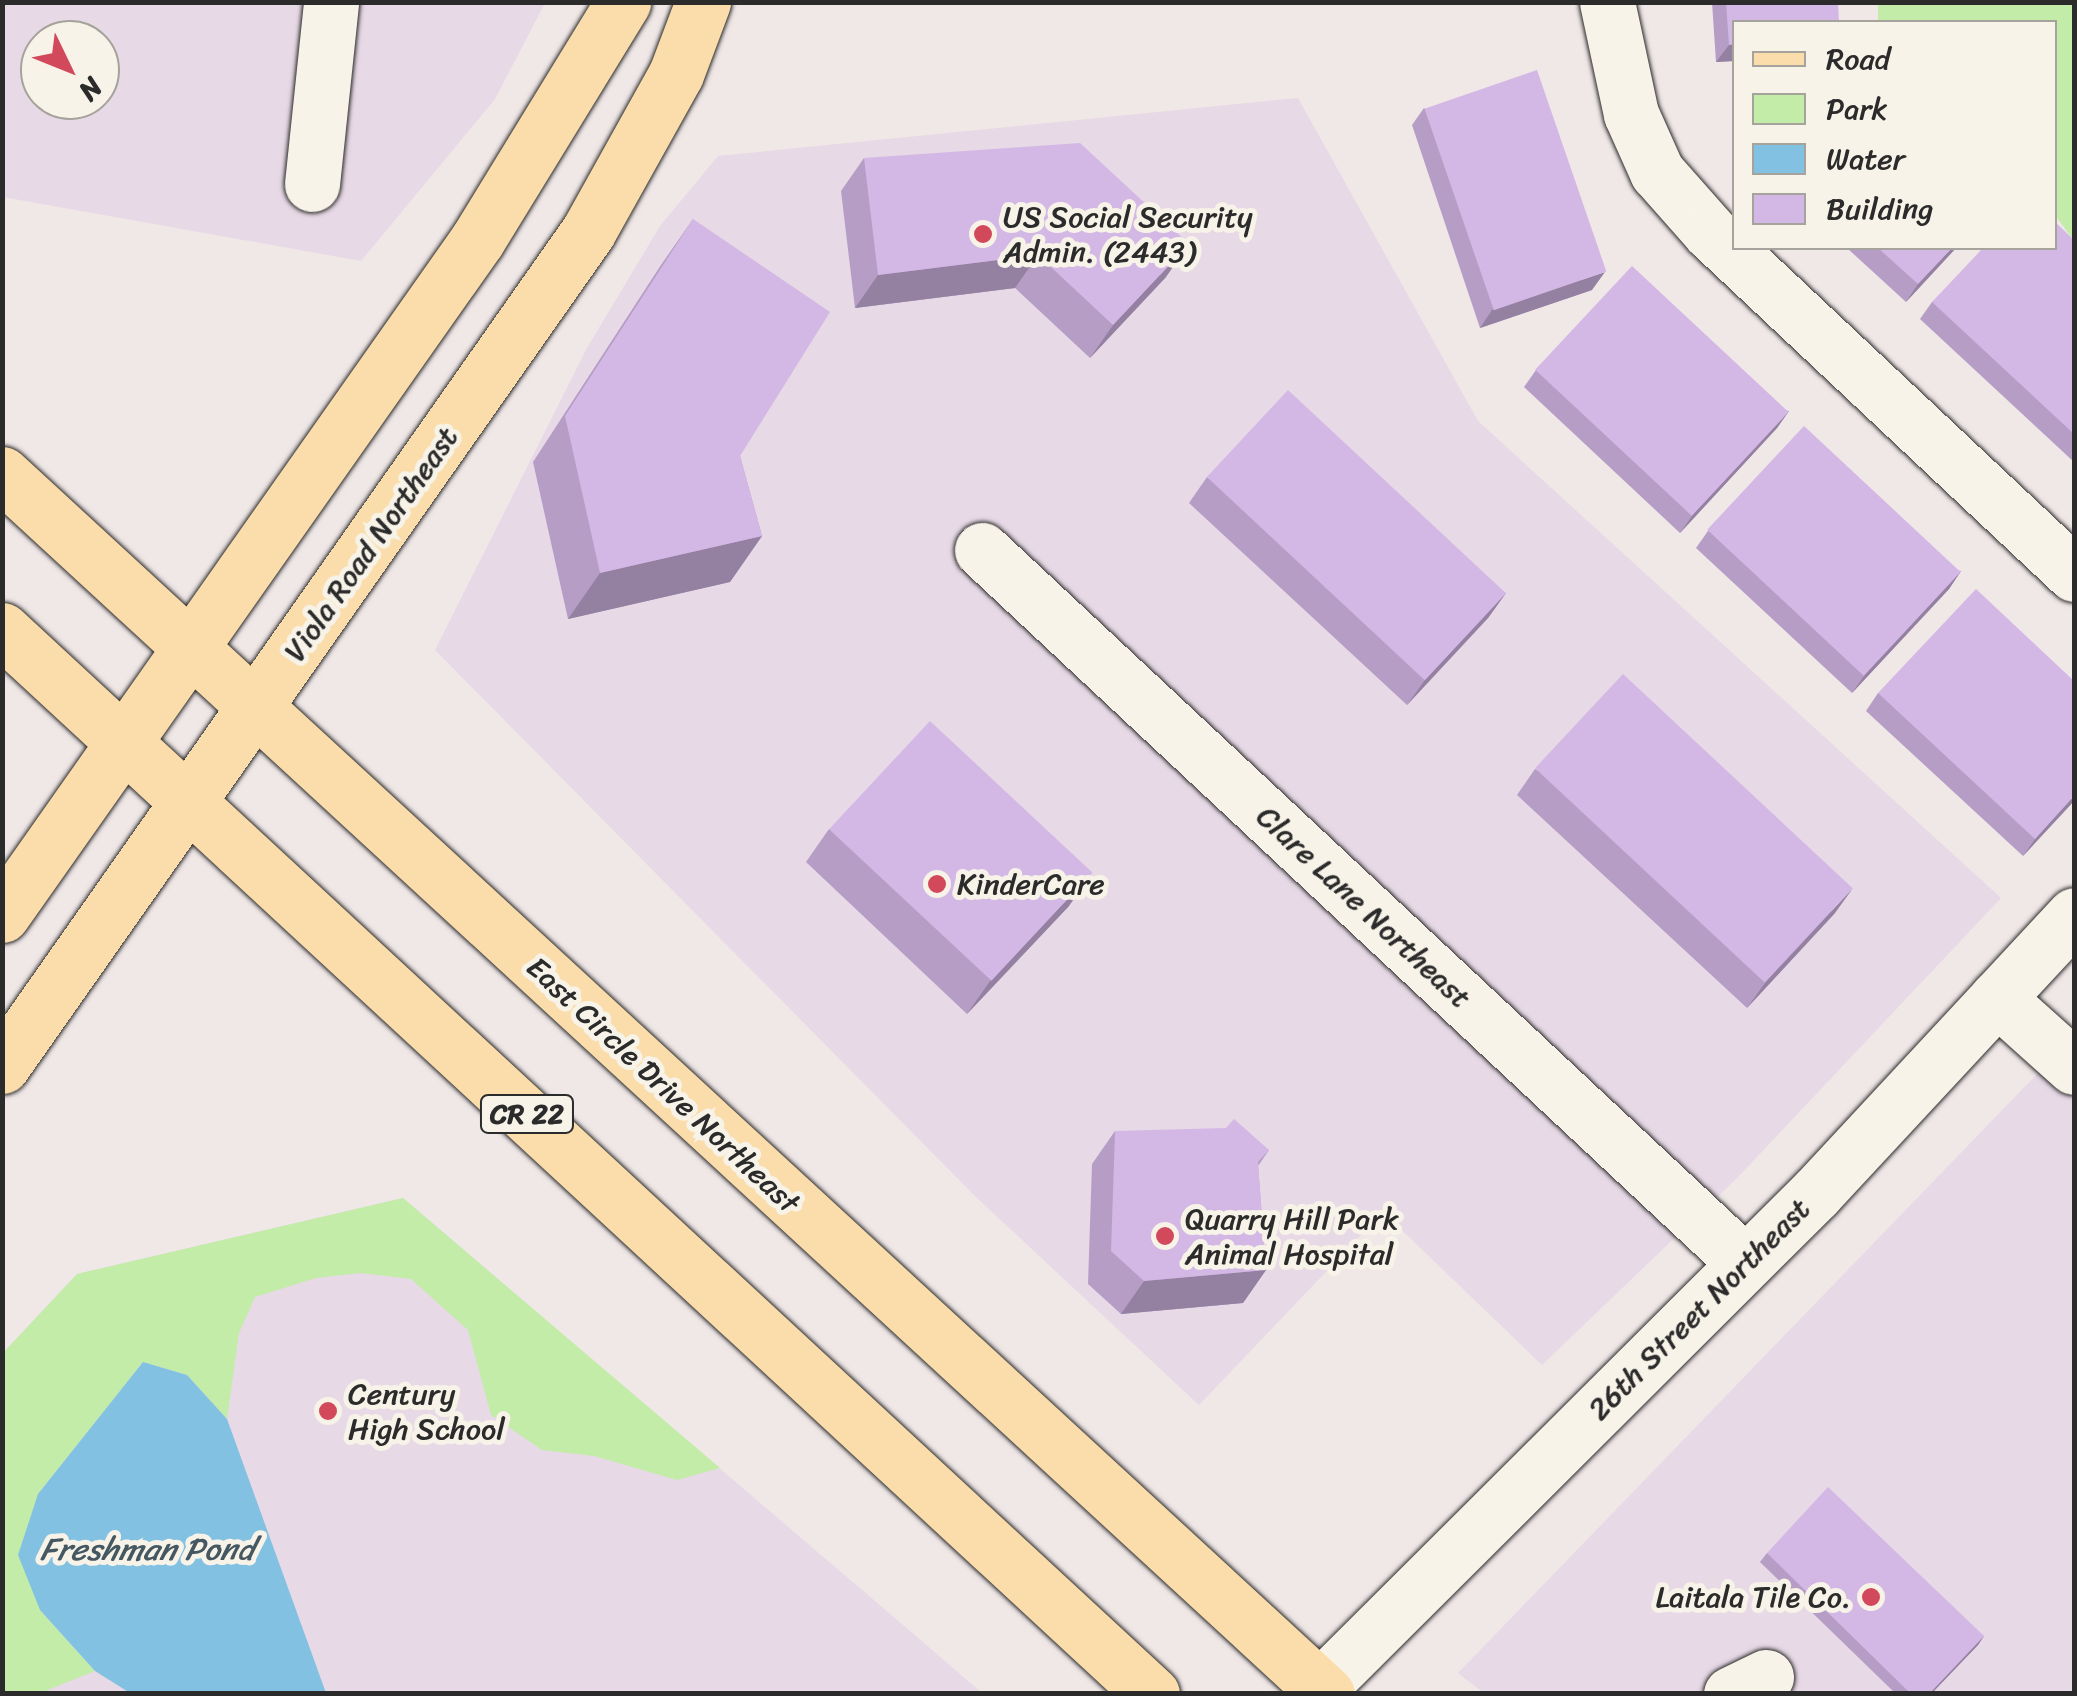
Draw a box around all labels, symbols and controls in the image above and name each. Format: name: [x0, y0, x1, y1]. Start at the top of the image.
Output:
north arrow: [20, 20, 120, 120]
legend: [1732, 20, 2057, 250]
text: Road: [1826, 32, 1890, 86]
text: N: [66, 66, 115, 113]
text: Park: [1826, 82, 1888, 136]
text: Water: [1826, 132, 1905, 186]
text: Building: [1826, 182, 1933, 236]
place label: US Social Security Admin. (2443): [1003, 199, 1252, 270]
marker: US Social Security Admin. (2443): [972, 223, 994, 245]
street label: Viola Road Northeast: [276, 419, 466, 669]
street label: Clare Lane Northeast: [1249, 798, 1479, 1016]
place label: KinderCare: [957, 866, 1105, 902]
marker: KinderCare: [926, 873, 948, 895]
street label: East Circle Drive Northeast: [518, 948, 808, 1222]
road number: CR 22: [480, 1091, 574, 1137]
street label: 26th Street Northeast: [1580, 1190, 1818, 1428]
place label: Quarry Hill Park Animal Hospital: [1185, 1201, 1399, 1272]
marker: Quarry Hill Park Animal Hospital: [1154, 1225, 1176, 1247]
place label: Century High School: [348, 1376, 505, 1446]
marker: Century High School: [317, 1400, 339, 1422]
water label: Freshman Pond: [40, 1531, 254, 1569]
place label: Laitala Tile Co.: [1654, 1579, 1851, 1615]
marker: Laitala Tile Co.: [1860, 1586, 1882, 1608]

